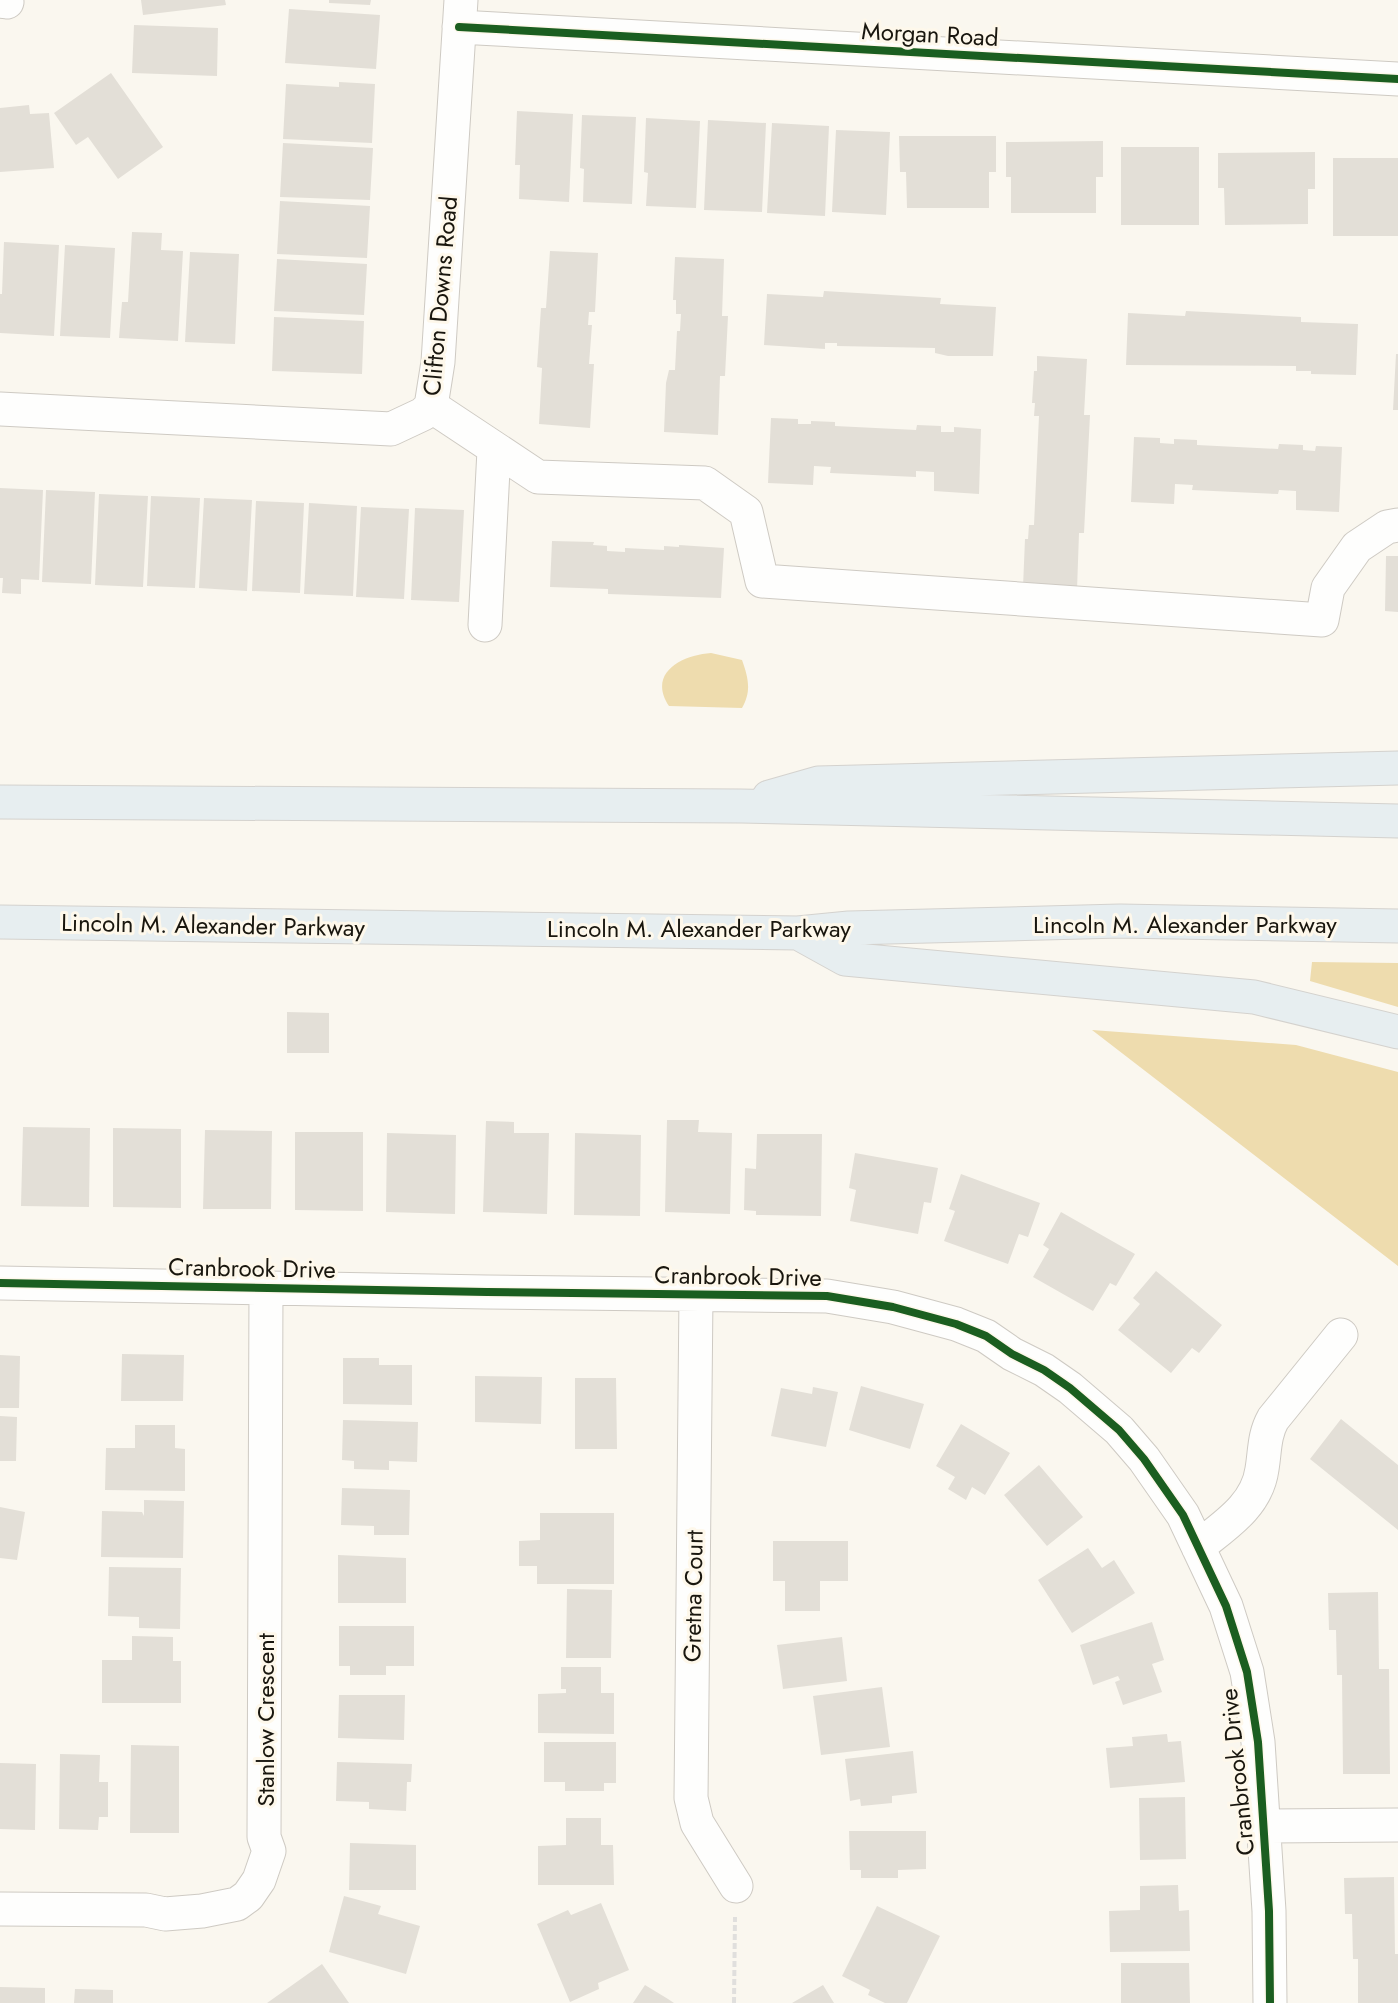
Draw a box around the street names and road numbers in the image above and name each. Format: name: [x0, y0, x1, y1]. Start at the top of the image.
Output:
street label: Morgan Road: [861, 13, 999, 55]
street label: Clifton Downs Road: [414, 195, 466, 397]
street label: Lincoln M. Alexander Parkway: [61, 905, 366, 945]
street label: Lincoln M. Alexander Parkway: [1033, 907, 1337, 942]
street label: Lincoln M. Alexander Parkway: [547, 911, 851, 946]
street label: Cranbrook Drive: [168, 1249, 336, 1287]
street label: Cranbrook Drive: [654, 1257, 822, 1295]
street label: Gretna Court: [674, 1529, 712, 1662]
street label: Stanlow Crescent: [248, 1633, 283, 1807]
street label: Cranbrook Drive: [1211, 1687, 1263, 1857]

